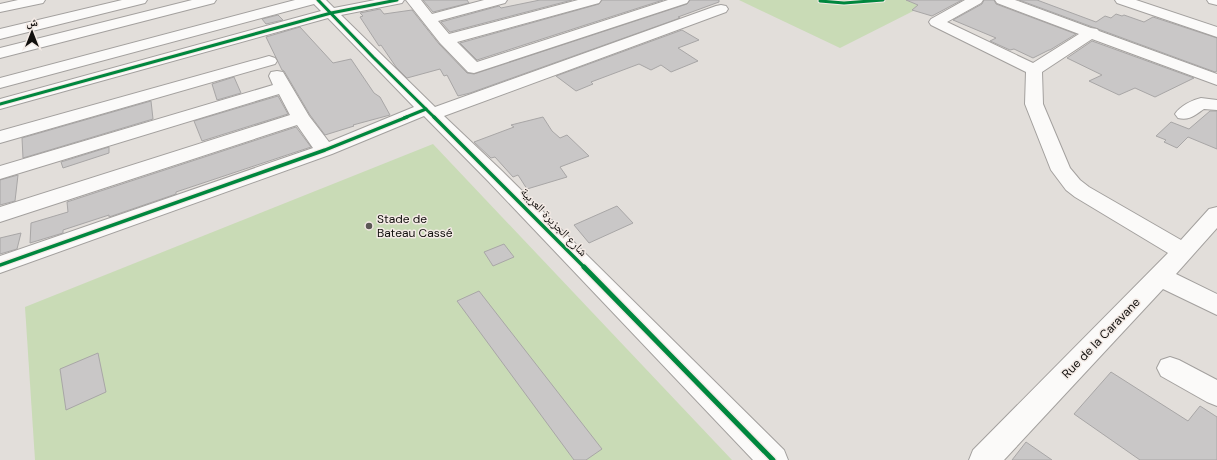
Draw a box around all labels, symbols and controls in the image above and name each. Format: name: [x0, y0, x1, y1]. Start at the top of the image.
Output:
north arrow: [12, 12, 52, 52]
text: ش: [26, 15, 38, 30]
street label: شارع الجزيرة العربية: [517, 184, 591, 260]
place label: Stade de Bateau Cassé: [377, 211, 453, 241]
marker: Stade de Bateau Cassé: [364, 221, 374, 231]
street label: Rue de la Caravane: [1058, 294, 1144, 382]

